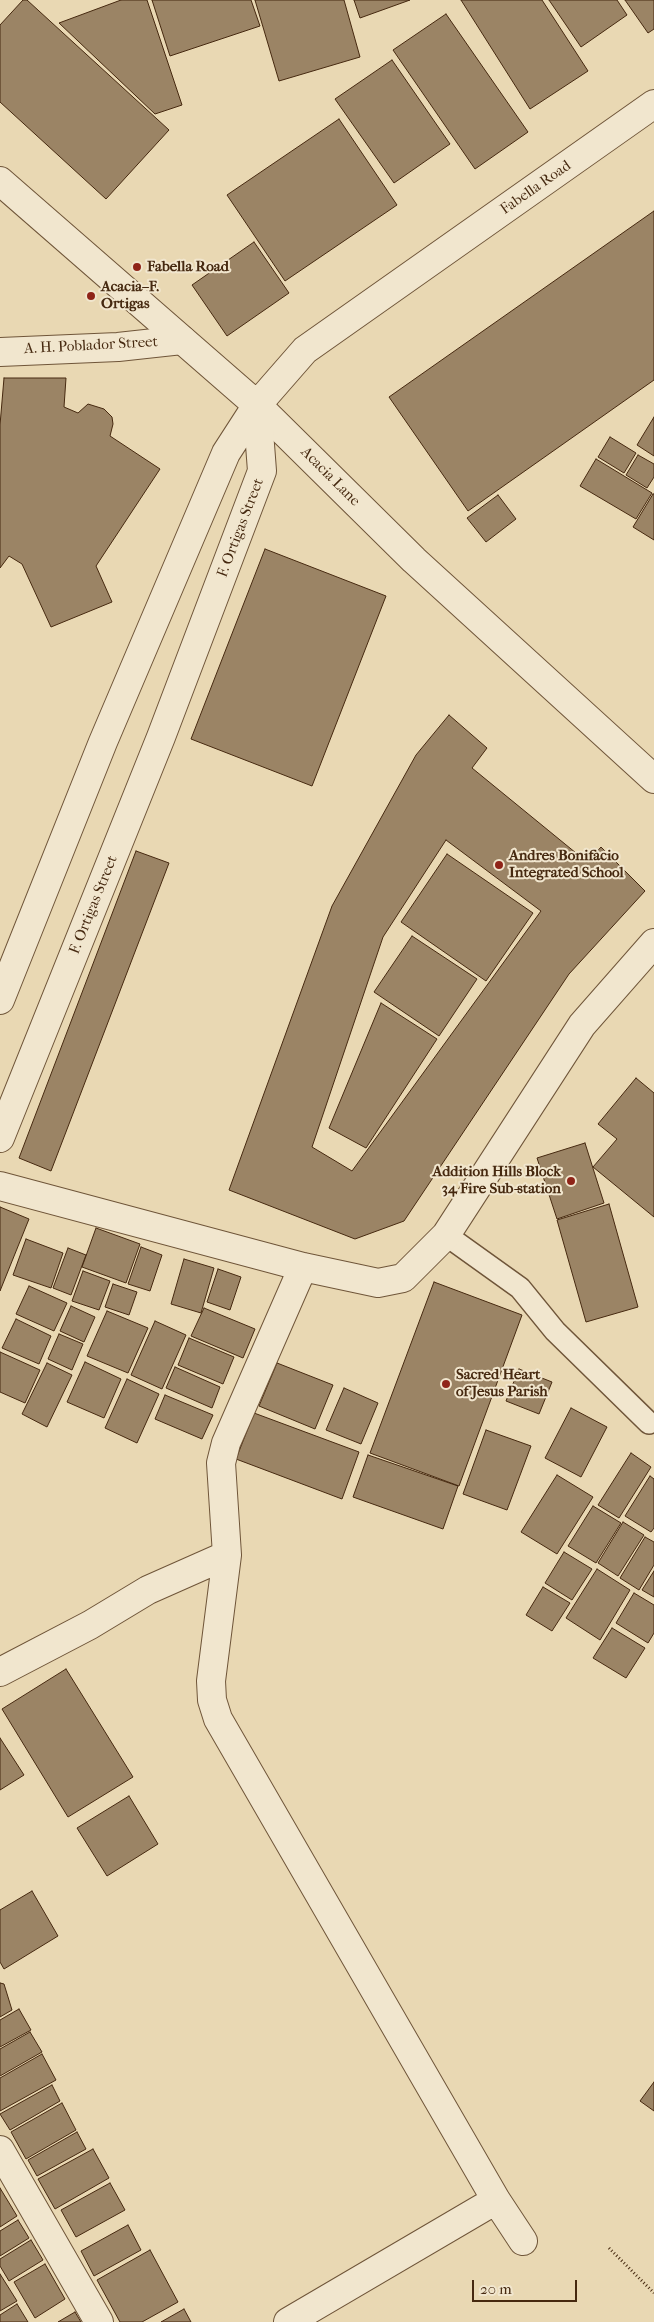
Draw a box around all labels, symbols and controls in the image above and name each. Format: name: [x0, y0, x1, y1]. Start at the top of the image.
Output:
street label: Fabella Road: [497, 157, 575, 219]
place label: Fabella Road: [147, 258, 229, 276]
marker: Fabella Road: [131, 261, 143, 273]
place label: Acacia–F. Ortigas: [101, 278, 159, 313]
marker: Acacia–F. Ortigas: [85, 290, 97, 302]
street label: A. H. Poblador Street: [24, 334, 158, 358]
street label: Acacia Lane: [297, 444, 363, 510]
street label: F. Ortigas Street: [214, 476, 268, 580]
place label: Andres Bonifacio Integrated School: [509, 847, 624, 882]
street label: F. Ortigas Street: [66, 853, 122, 957]
marker: Andres Bonifacio Integrated School: [493, 859, 505, 871]
place label: Addition Hills Block 34 Fire Sub-station: [432, 1163, 561, 1198]
marker: Addition Hills Block 34 Fire Sub-station: [565, 1175, 577, 1187]
place label: Sacred Heart of Jesus Parish: [456, 1366, 548, 1401]
marker: Sacred Heart of Jesus Parish: [440, 1378, 452, 1390]
scale bar: [474, 2270, 579, 2302]
text: 20 m: [480, 2280, 512, 2298]

